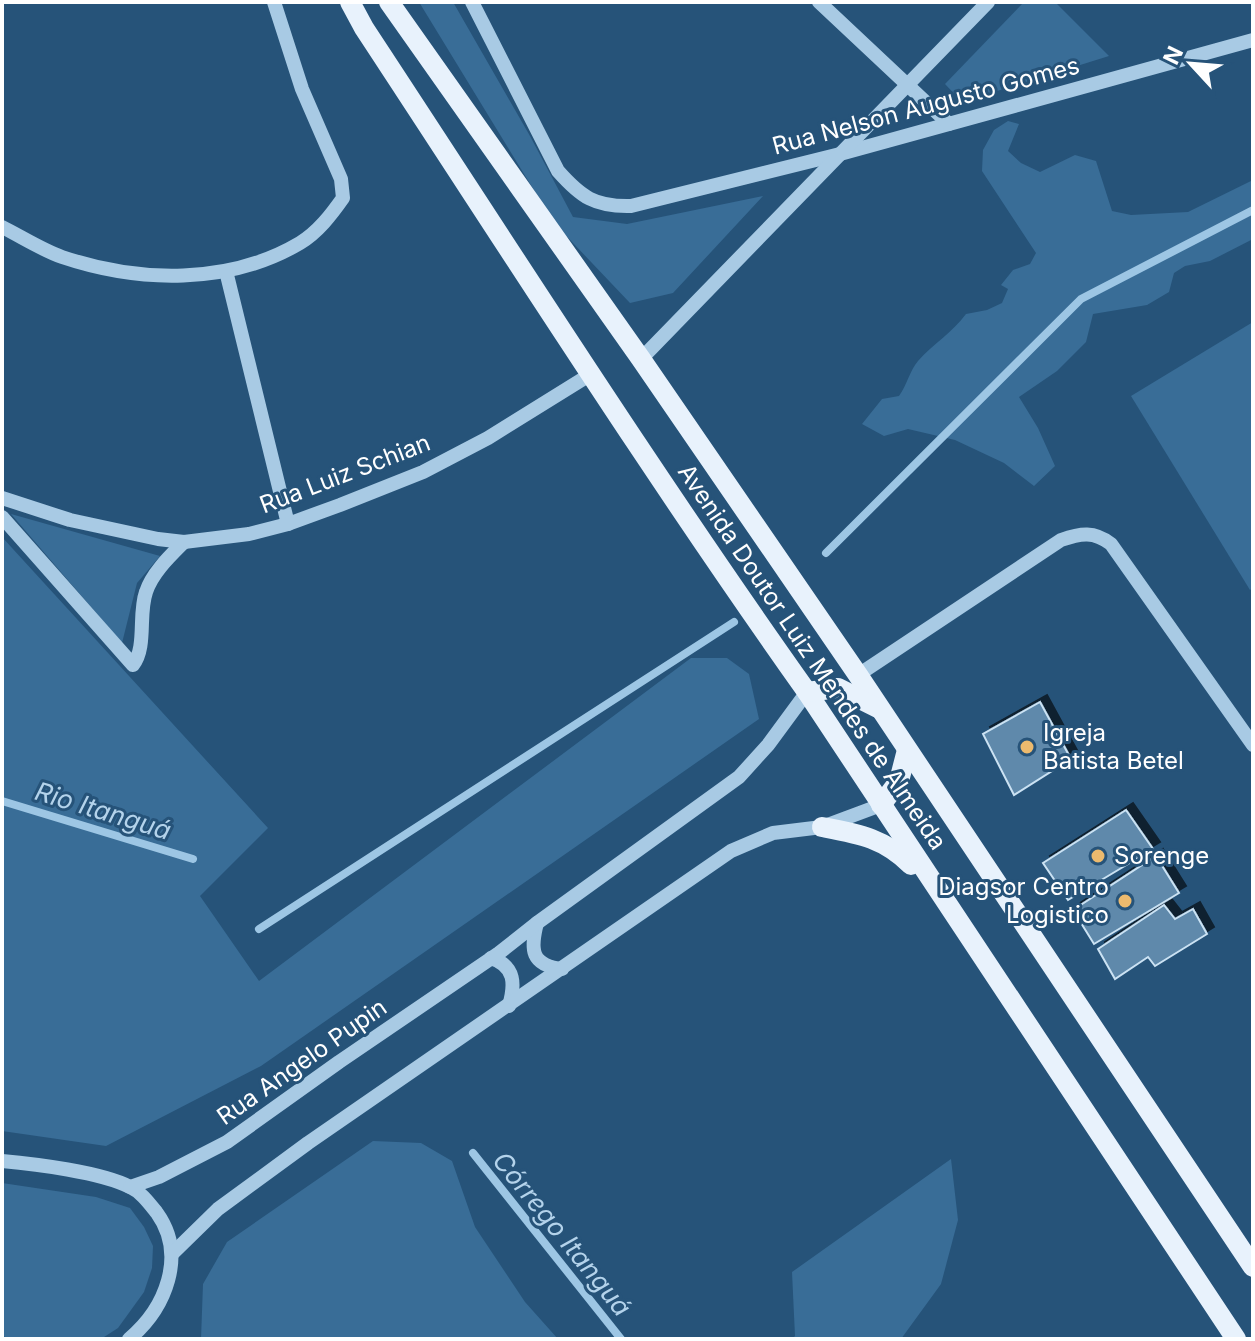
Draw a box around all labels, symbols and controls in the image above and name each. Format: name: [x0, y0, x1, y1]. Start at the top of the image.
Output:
north arrow: [1151, 24, 1231, 104]
text: N: [1158, 42, 1188, 68]
street label: Rua Nelson Augusto Gomes: [769, 51, 1083, 161]
street label: Rua Luiz Schian: [256, 428, 434, 519]
street label: Avenida Doutor Luiz Mendes de Almeida: [672, 458, 953, 855]
place label: Igreja Batista Betel: [1043, 718, 1184, 775]
marker: Igreja Batista Betel: [1018, 738, 1036, 756]
water label: Rio Itanguá: [32, 775, 175, 846]
place label: Sorenge: [1114, 841, 1209, 870]
marker: Sorenge: [1089, 847, 1107, 865]
place label: Diagsor Centro Logistico: [938, 872, 1109, 929]
marker: Diagsor Centro Logistico: [1116, 892, 1134, 910]
street label: Rua Angelo Pupin: [211, 992, 392, 1131]
water label: Córrego Itanguá: [487, 1145, 638, 1322]

